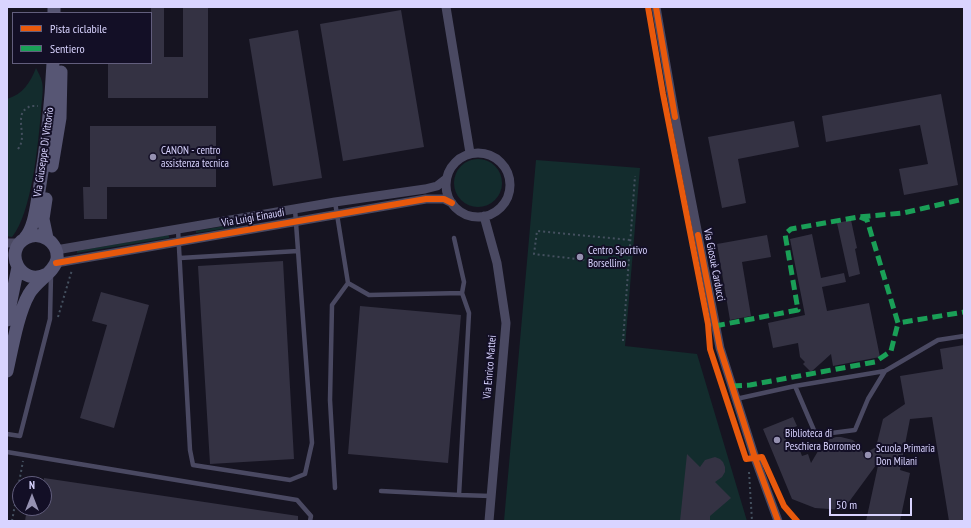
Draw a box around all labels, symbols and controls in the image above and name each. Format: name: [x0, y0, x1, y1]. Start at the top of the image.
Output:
legend: [12, 12, 152, 64]
text: Pista ciclabile: [50, 21, 107, 36]
text: Sentiero: [50, 41, 85, 56]
street label: Via Giuseppe Di Vittorio: [31, 106, 57, 198]
place label: CANON - centro assistenza tecnica: [161, 144, 229, 170]
marker: CANON - centro assistenza tecnica: [148, 152, 158, 162]
street label: Via Luigi Einaudi: [221, 206, 285, 230]
street label: Via Giosuè Carducci: [700, 227, 728, 303]
place label: Centro Sportivo Borsellino: [588, 244, 647, 270]
marker: Centro Sportivo Borsellino: [575, 252, 585, 262]
street label: Via Enrico Mattei: [481, 334, 499, 400]
place label: Biblioteca di Peschiera Borromeo: [785, 427, 860, 453]
marker: Biblioteca di Peschiera Borromeo: [772, 435, 782, 445]
place label: Scuola Primaria Don Milani: [876, 442, 935, 468]
marker: Scuola Primaria Don Milani: [863, 450, 873, 460]
north arrow: [12, 476, 52, 516]
text: N: [29, 478, 35, 492]
scale bar: [831, 490, 914, 516]
text: 50 m: [836, 497, 857, 512]

